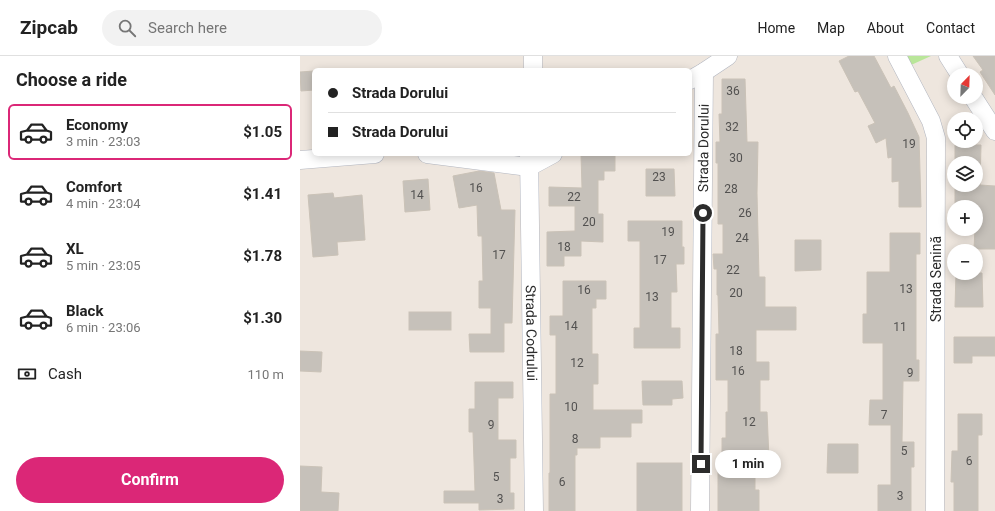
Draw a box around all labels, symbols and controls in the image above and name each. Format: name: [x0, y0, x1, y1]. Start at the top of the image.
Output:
search box: [102, 10, 382, 46]
text: Zipcab: [20, 16, 78, 39]
icon: search: [116, 17, 138, 39]
text: Search here: [148, 19, 227, 37]
text: Home: [757, 20, 795, 36]
text: Map: [817, 20, 845, 36]
text: About: [867, 20, 904, 36]
text: Contact: [926, 20, 975, 36]
north arrow: [947, 68, 983, 104]
map controls: [947, 68, 983, 280]
text: Choose a ride: [16, 69, 127, 90]
text: Strada Dorului: [352, 84, 448, 102]
house number: 36: [726, 84, 740, 98]
street label: Strada Dorului: [695, 104, 712, 192]
button: locate: [947, 112, 983, 148]
icon: car: [18, 114, 54, 150]
text: Economy: [66, 116, 128, 134]
house number: 32: [725, 120, 739, 134]
text: $1.05: [243, 123, 282, 141]
text: Strada Dorului: [352, 123, 448, 141]
text: 3 min · 23:03: [66, 134, 141, 149]
house number: 19: [902, 137, 916, 151]
house number: 30: [729, 151, 743, 165]
button: layers: [947, 156, 983, 192]
house number: 23: [652, 170, 666, 184]
icon: car: [18, 176, 54, 212]
text: Comfort: [66, 178, 122, 196]
house number: 16: [469, 181, 483, 195]
house number: 28: [724, 182, 738, 196]
text: $1.41: [243, 185, 282, 203]
house number: 14: [410, 188, 424, 202]
house number: 22: [567, 190, 581, 204]
text: 4 min · 23:04: [66, 196, 141, 211]
button: +: [947, 200, 983, 236]
route start: [694, 204, 712, 222]
house number: 26: [738, 206, 752, 220]
house number: 20: [582, 215, 596, 229]
house number: 19: [661, 225, 675, 239]
house number: 24: [735, 231, 749, 245]
street label: Strada Senină: [928, 236, 944, 322]
icon: car: [18, 238, 54, 274]
text: XL: [66, 240, 84, 258]
house number: 18: [557, 240, 571, 254]
button: −: [947, 244, 983, 280]
text: $1.78: [243, 247, 282, 265]
house number: 17: [492, 248, 506, 262]
house number: 17: [653, 253, 667, 267]
text: 5 min · 23:05: [66, 258, 141, 273]
house number: 22: [726, 263, 740, 277]
house number: 13: [899, 282, 913, 296]
house number: 16: [577, 283, 591, 297]
street label: Strada Codrului: [523, 285, 540, 381]
house number: 20: [729, 286, 743, 300]
house number: 13: [645, 290, 659, 304]
icon: car: [18, 300, 54, 336]
text: Black: [66, 302, 103, 320]
text: $1.30: [243, 309, 282, 327]
house number: 14: [564, 319, 578, 333]
text: 6 min · 23:06: [66, 320, 141, 335]
house number: 11: [893, 320, 907, 334]
house number: 18: [729, 344, 743, 358]
house number: 12: [570, 356, 584, 370]
icon: cash: [16, 363, 38, 385]
house number: 16: [731, 364, 745, 378]
text: Cash: [48, 365, 82, 383]
house number: 9: [907, 366, 913, 380]
text: 110 m: [247, 367, 284, 382]
house number: 10: [564, 400, 578, 414]
house number: 7: [881, 408, 888, 422]
house number: 12: [742, 415, 756, 429]
house number: 9: [488, 418, 494, 432]
house number: 8: [572, 432, 579, 446]
house number: 5: [901, 444, 908, 458]
callout: 1 min: [715, 450, 781, 478]
house number: 6: [966, 454, 973, 468]
route end: [692, 455, 710, 473]
text: 1 min: [732, 456, 764, 471]
button: Confirm: [16, 457, 284, 503]
house number: 5: [493, 470, 500, 484]
house number: 6: [559, 475, 566, 489]
house number: 3: [897, 489, 903, 503]
house number: 3: [497, 492, 503, 506]

